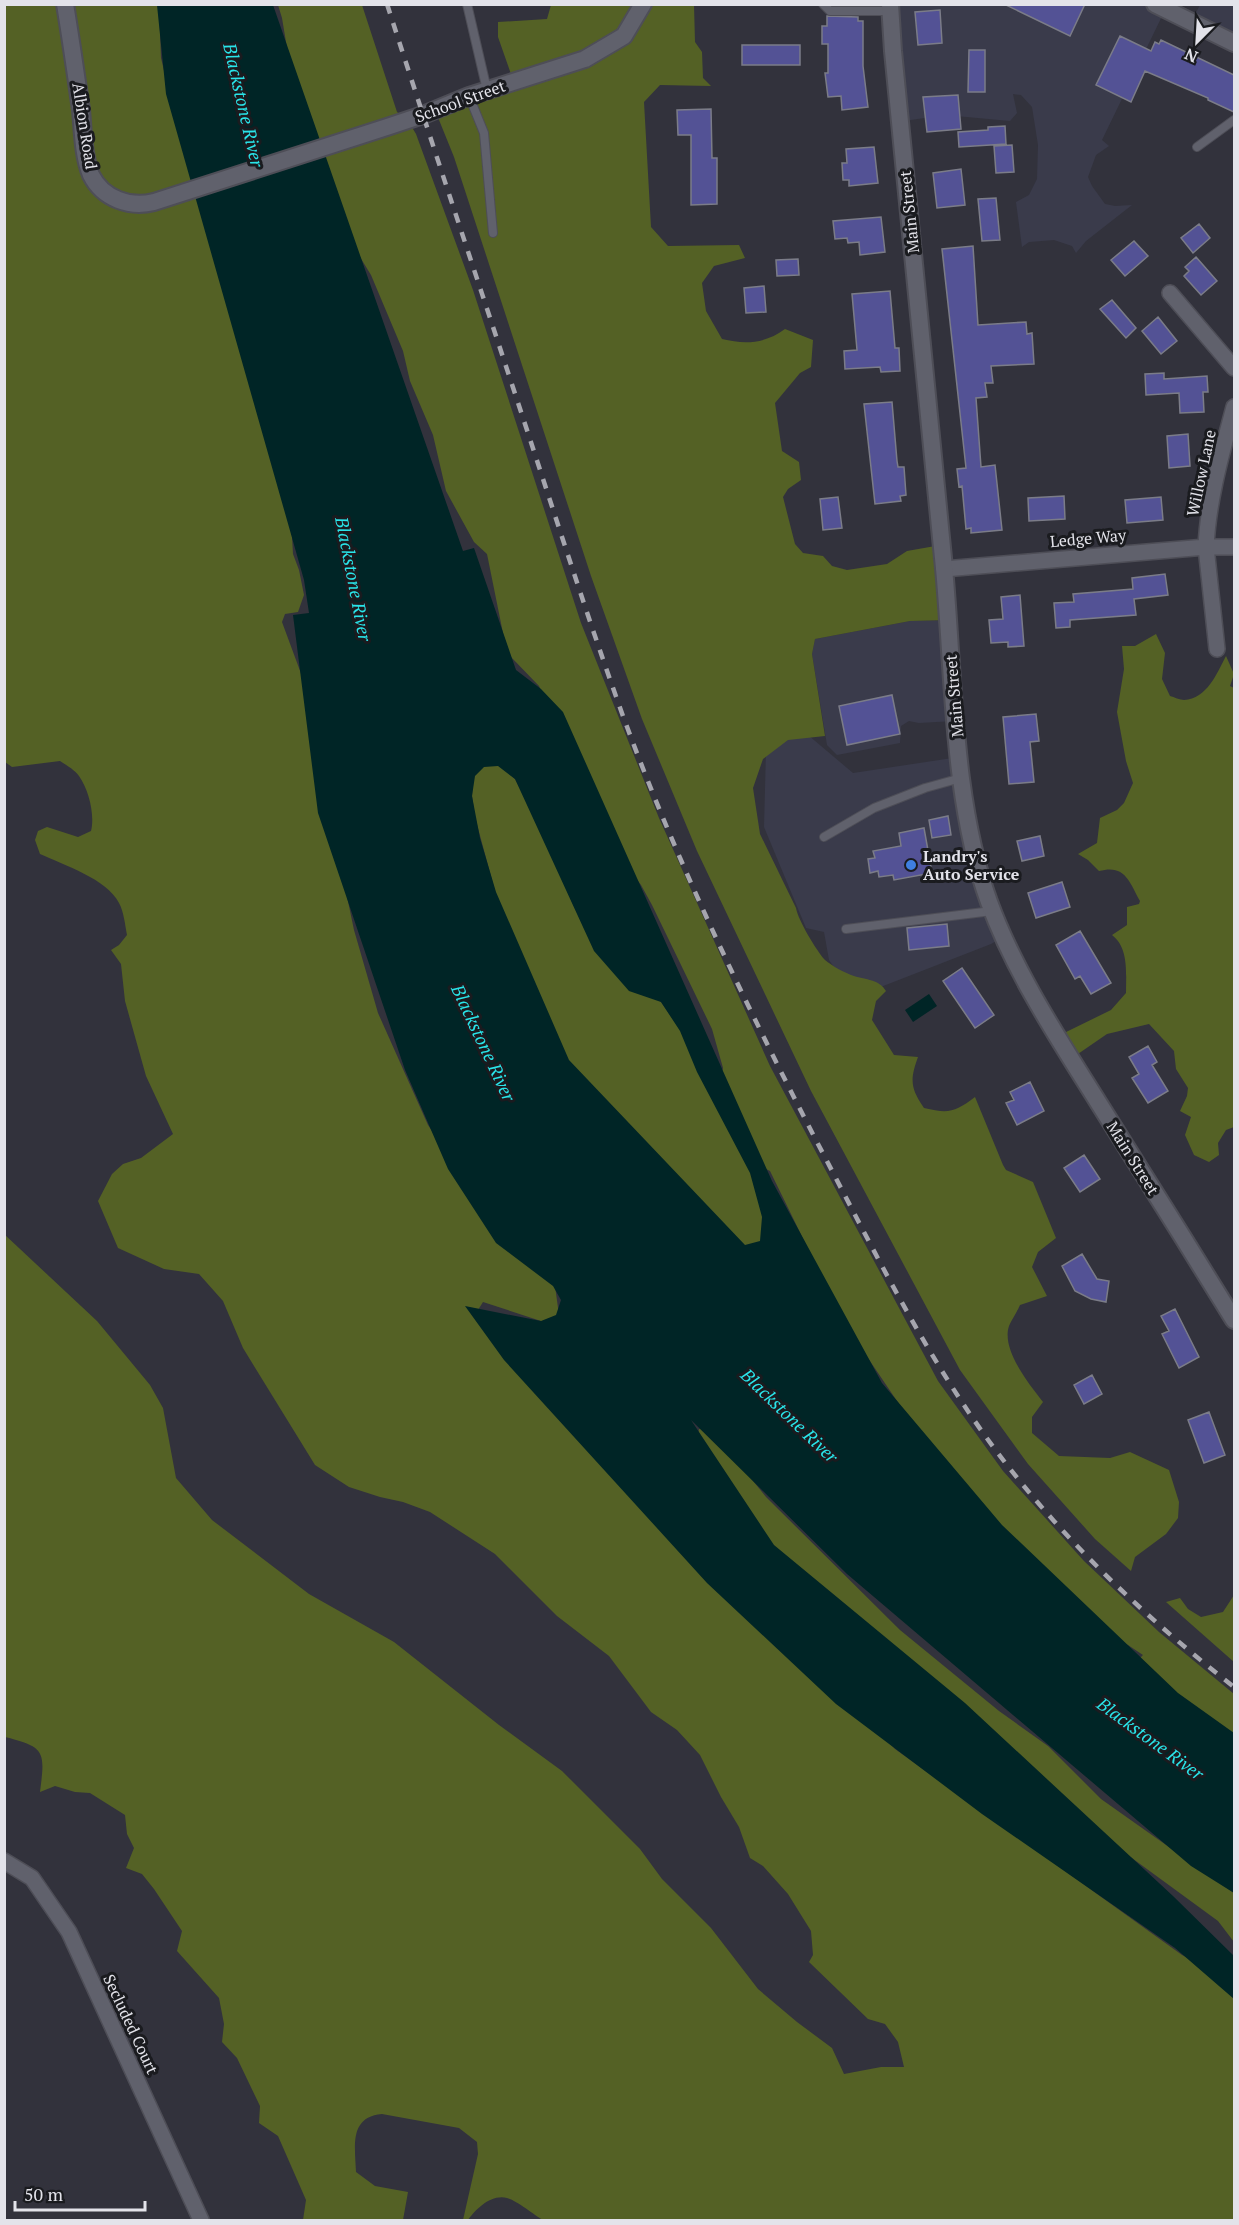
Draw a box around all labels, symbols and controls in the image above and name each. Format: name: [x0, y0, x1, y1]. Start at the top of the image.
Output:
north arrow: [1167, 12, 1227, 72]
water label: Blackstone River: [218, 40, 270, 170]
text: N: [1181, 43, 1201, 68]
street label: School Street: [412, 74, 508, 127]
street label: Albion Road: [67, 81, 103, 171]
street label: Main Street: [894, 170, 924, 254]
street label: Willow Lane: [1181, 428, 1221, 518]
water label: Blackstone River: [330, 514, 378, 644]
street label: Ledge Way: [1049, 524, 1128, 552]
street label: Main Street: [939, 654, 969, 738]
place label: Landry's Auto Service: [923, 845, 1020, 885]
marker: Landry's Auto Service: [904, 858, 918, 872]
water label: Blackstone River: [446, 979, 522, 1106]
street label: Main Street: [1102, 1117, 1164, 1199]
water label: Blackstone River: [735, 1362, 844, 1469]
water label: Blackstone River: [1092, 1691, 1210, 1786]
street label: Secluded Court: [98, 1970, 164, 2078]
scale bar: [15, 2174, 146, 2212]
text: 50 m: [24, 2182, 64, 2206]

